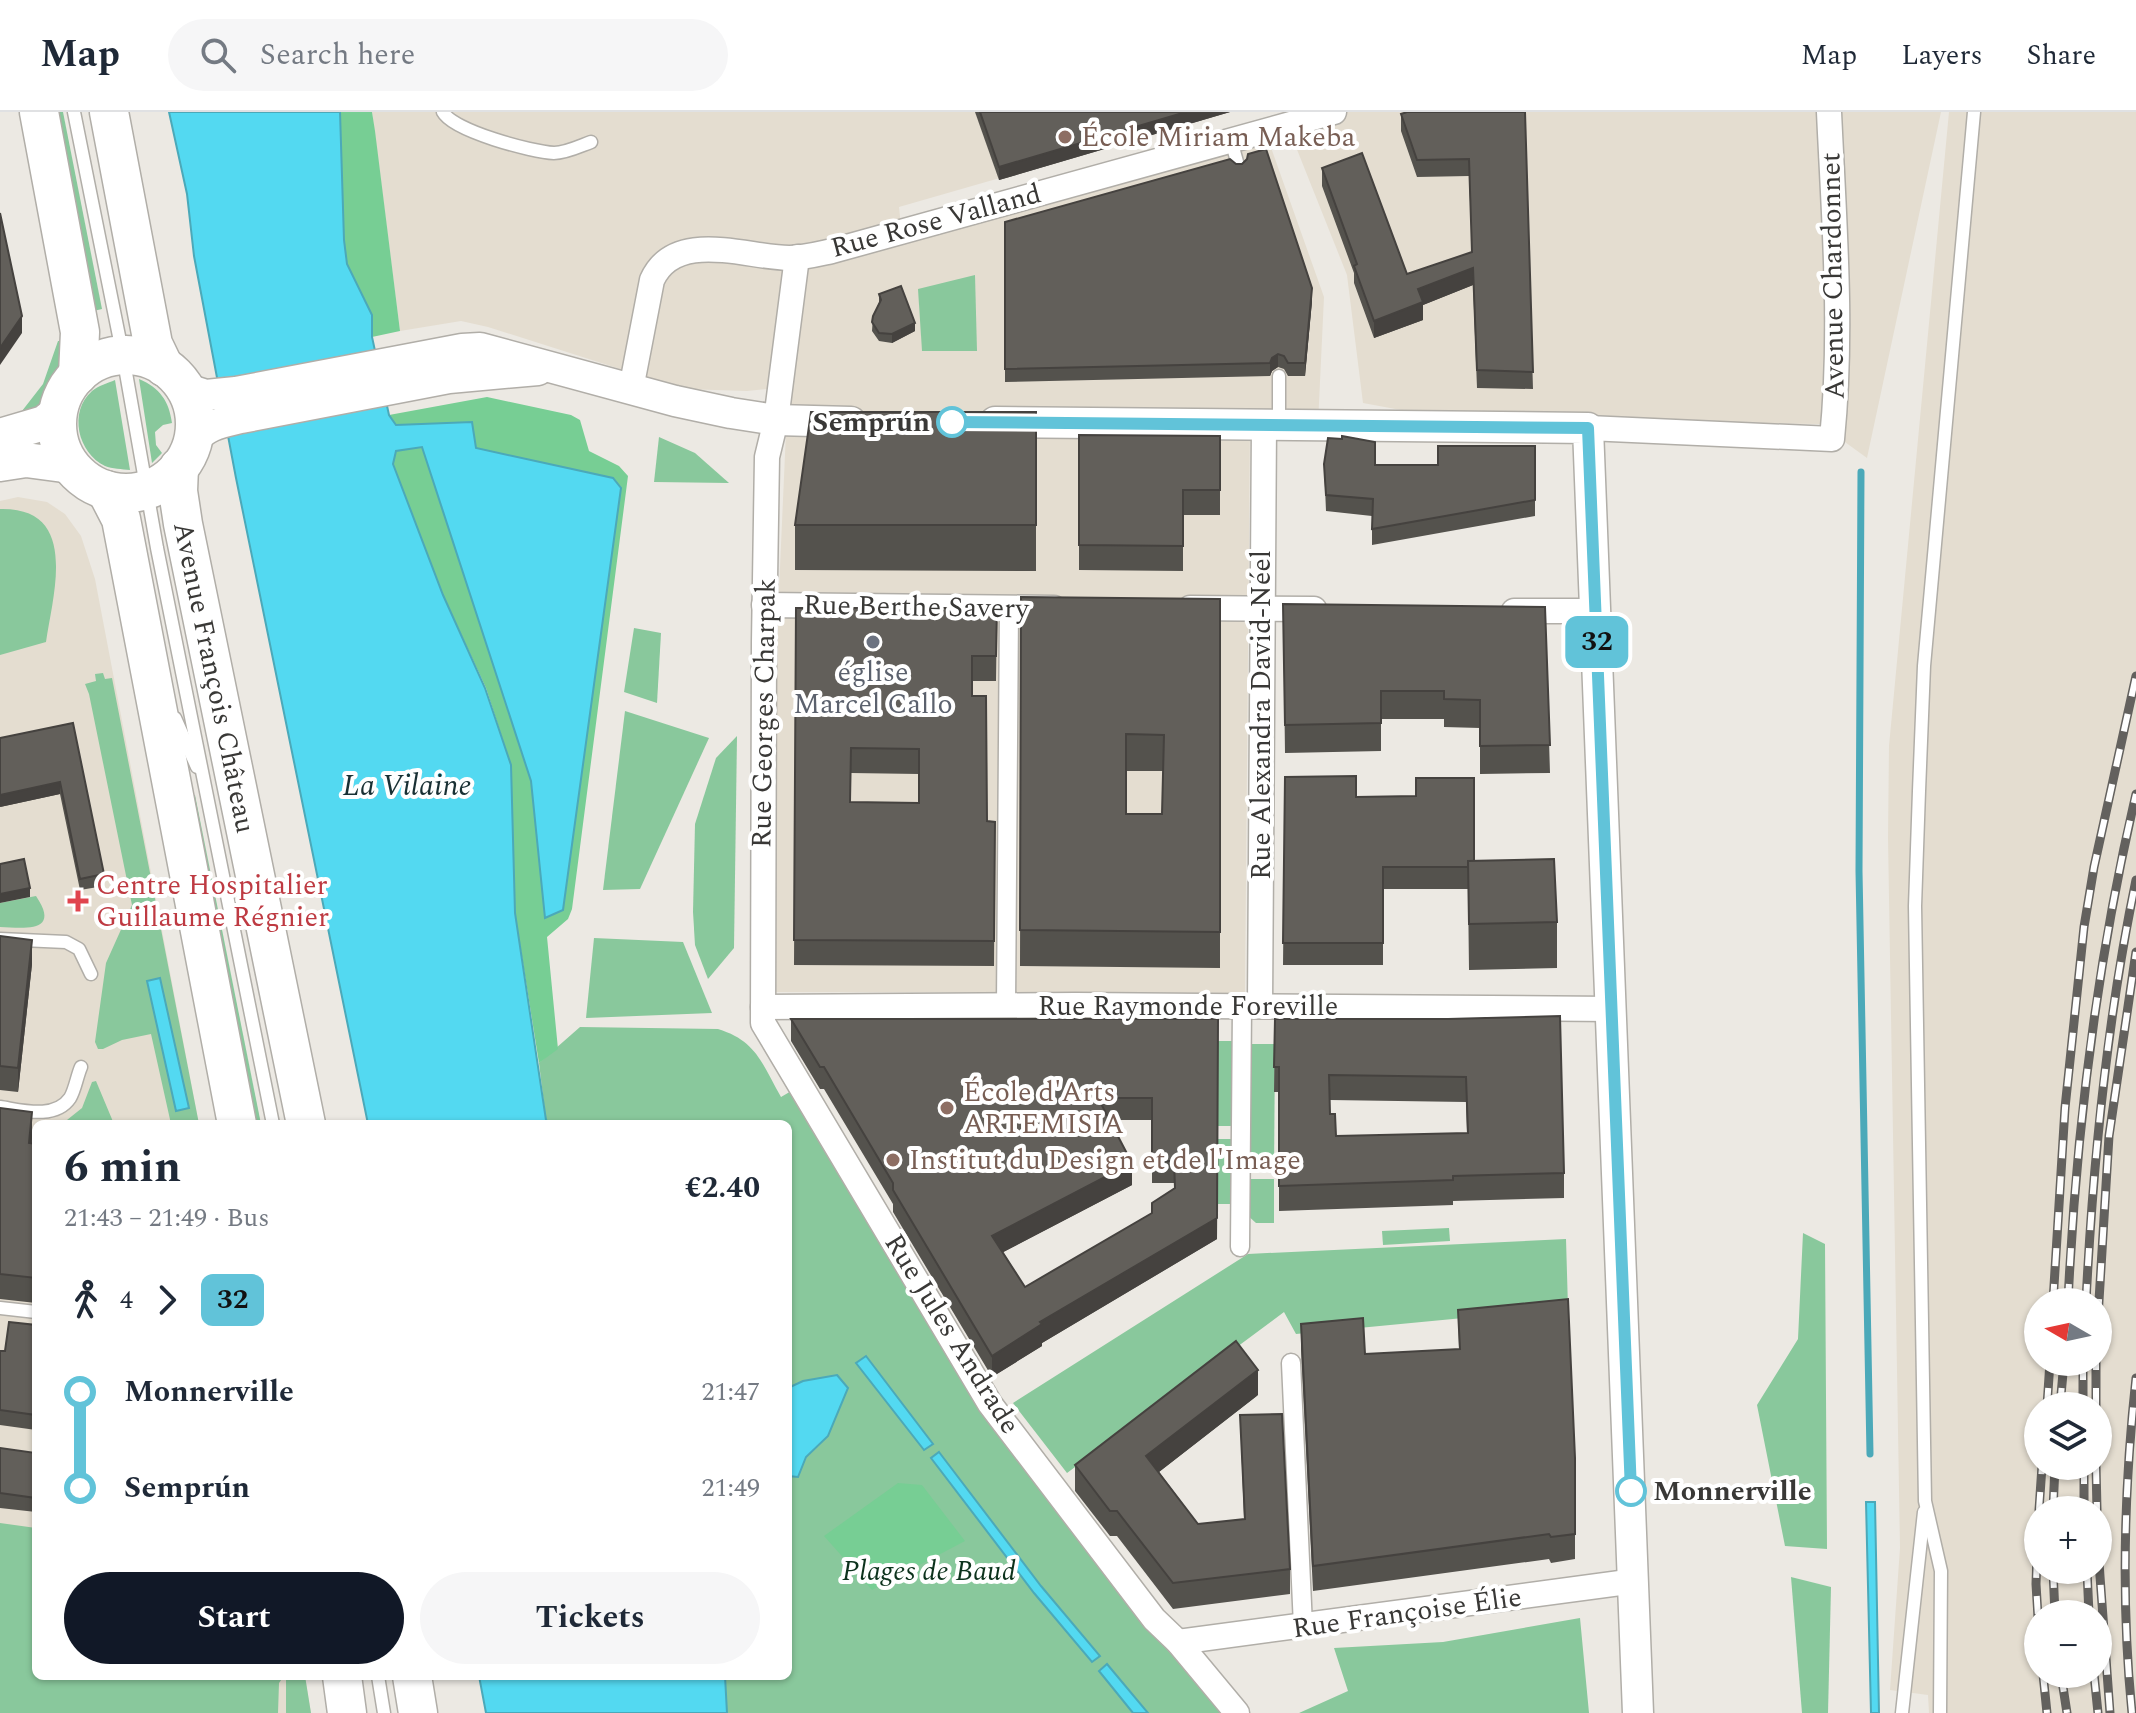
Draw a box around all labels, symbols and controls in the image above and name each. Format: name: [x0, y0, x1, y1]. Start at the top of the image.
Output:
search box: [168, 19, 728, 91]
text: Map: [40, 26, 120, 84]
text: Search here: [260, 32, 415, 78]
icon: search: [196, 33, 240, 77]
text: Map: [1801, 34, 1857, 77]
text: Layers: [1901, 34, 1983, 77]
text: Share: [2027, 34, 2096, 77]
place label: École Miriam Makeba: [1081, 116, 1356, 159]
marker: École Miriam Makeba: [1056, 128, 1074, 146]
street label: Avenue Chardonnet: [1809, 152, 1857, 400]
street label: Rue Rose Valland: [826, 172, 1046, 270]
place label: Semprún: [812, 401, 930, 444]
marker: Semprún: [937, 407, 967, 437]
street label: Avenue François Château: [162, 518, 267, 837]
street label: Rue Alexandra David-Néel: [1240, 550, 1283, 880]
street label: Rue Georges Charpak: [740, 578, 788, 848]
street label: Rue Berthe Savery: [803, 584, 1031, 630]
line badge: 32: [1561, 616, 1633, 668]
text: 32: [1581, 620, 1613, 663]
marker: église Marcel Callo: [864, 633, 882, 651]
place label: église Marcel Callo: [793, 651, 953, 726]
water label: La Vilaine: [342, 763, 472, 809]
place label: Centre Hospitalier Guillaume Régnier: [96, 864, 329, 939]
marker: Centre Hospitalier Guillaume Régnier: [67, 890, 89, 912]
street label: Rue Raymonde Foreville: [1038, 985, 1338, 1028]
place label: École d'Arts ARTEMISIA: [963, 1071, 1124, 1146]
marker: École d'Arts ARTEMISIA: [938, 1099, 956, 1117]
text: 6 min: [64, 1134, 181, 1201]
place label: Institut du Design et de l'Image: [909, 1139, 1301, 1182]
marker: Institut du Design et de l'Image: [884, 1151, 902, 1169]
text: €2.40: [685, 1165, 760, 1211]
text: 21:43 – 21:49 · Bus: [64, 1198, 269, 1238]
street label: Rue Jules Andrade: [873, 1225, 1031, 1443]
icon: walk: [64, 1278, 108, 1322]
icon: forward: [145, 1278, 189, 1322]
text: 32: [217, 1278, 248, 1321]
text: 4: [120, 1280, 133, 1320]
north arrow: [2024, 1288, 2112, 1376]
map controls: [2024, 1288, 2112, 1688]
text: Monnerville: [124, 1369, 294, 1415]
text: 21:47: [701, 1372, 760, 1412]
button: layers: [2024, 1392, 2112, 1480]
text: Semprún: [124, 1465, 250, 1511]
text: 21:49: [701, 1468, 760, 1508]
place label: Monnerville: [1653, 1470, 1812, 1513]
marker: Monnerville: [1616, 1476, 1646, 1506]
button: +: [2024, 1496, 2112, 1584]
park label: Plages de Baud: [842, 1550, 1016, 1593]
button: Start: [64, 1572, 404, 1664]
button: Tickets: [420, 1572, 760, 1664]
street label: Rue Françoise Élie: [1290, 1576, 1524, 1650]
button: −: [2024, 1600, 2112, 1688]

